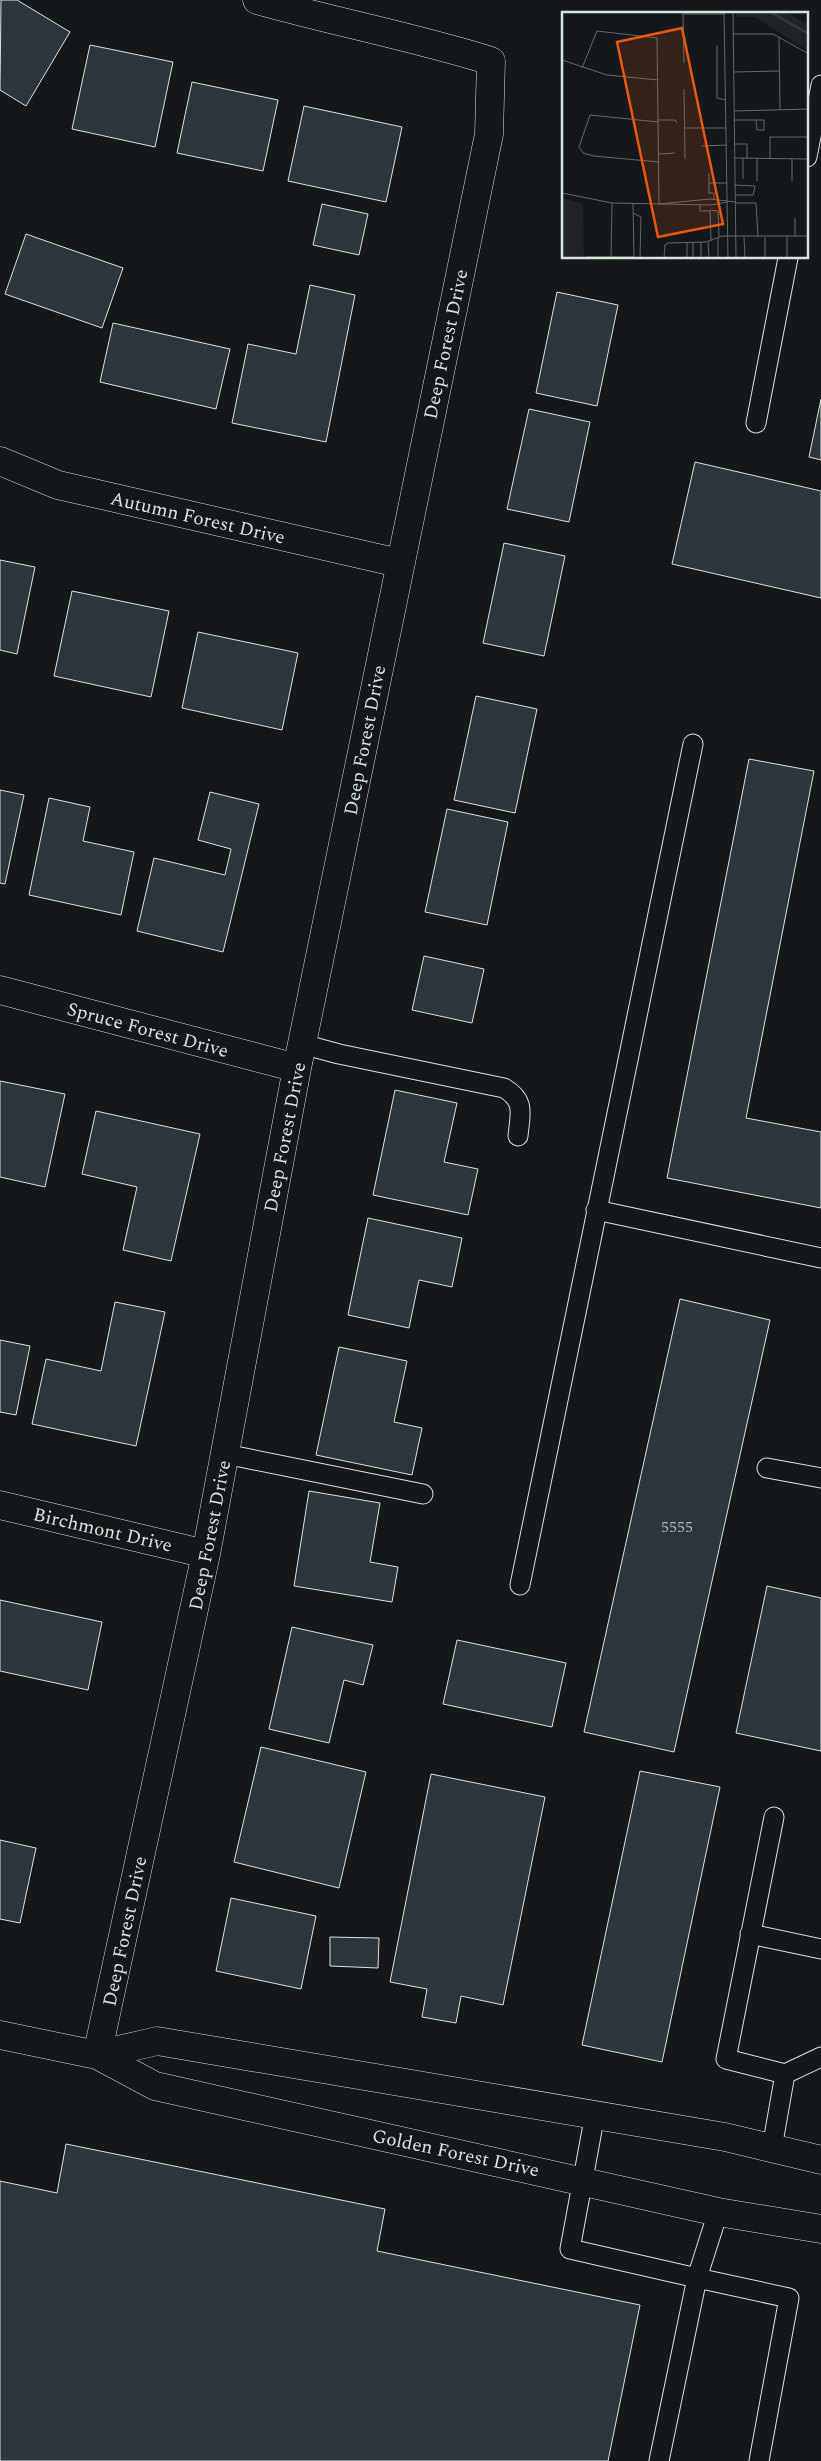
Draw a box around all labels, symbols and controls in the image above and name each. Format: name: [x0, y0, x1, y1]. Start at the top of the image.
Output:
inset map: [562, 12, 808, 259]
street label: Deep Forest Drive: [416, 267, 477, 422]
street label: Autumn Forest Drive: [108, 484, 288, 553]
street label: Deep Forest Drive: [337, 663, 394, 818]
street label: Spruce Forest Drive: [64, 995, 232, 1066]
street label: Deep Forest Drive: [257, 1060, 314, 1215]
street label: Deep Forest Drive: [182, 1458, 239, 1613]
street label: Birchmont Drive: [30, 1500, 175, 1561]
house number: 5555: [661, 1515, 693, 1539]
street label: Deep Forest Drive: [95, 1854, 156, 2009]
street label: Golden Forest Drive: [369, 2122, 542, 2185]

